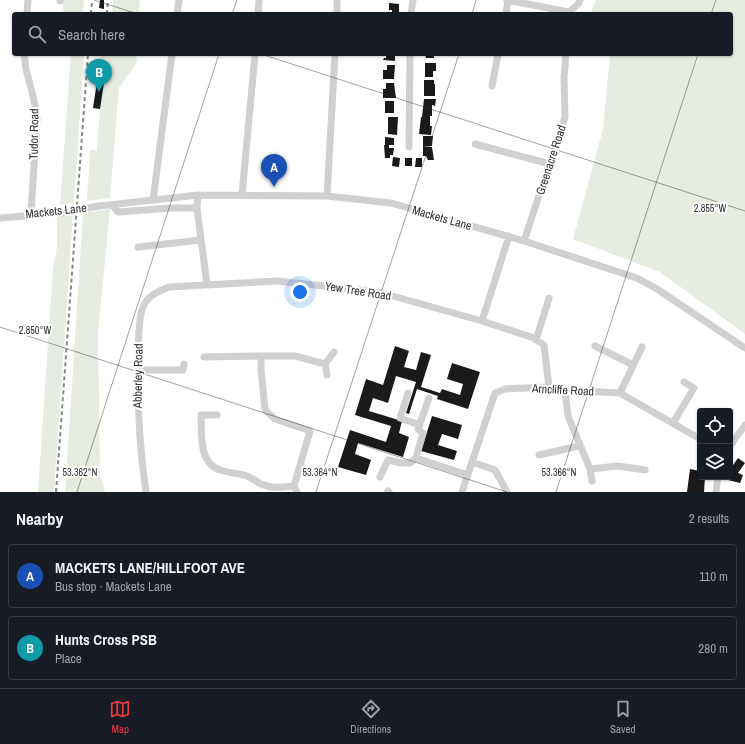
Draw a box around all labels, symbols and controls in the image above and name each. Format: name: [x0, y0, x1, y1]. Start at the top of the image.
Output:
search box: [12, 12, 733, 56]
icon: search: [26, 23, 48, 45]
text: Search here: [58, 24, 125, 45]
pin: B: [86, 59, 112, 92]
street label: Tudor Road: [26, 108, 42, 160]
street label: Greenacre Road: [532, 123, 570, 197]
pin: A: [261, 154, 287, 187]
street label: Mackets Lane: [25, 200, 87, 222]
street label: Mackets Lane: [410, 202, 474, 234]
text: 2.855°W: [694, 202, 726, 215]
street label: Yew Tree Road: [324, 278, 392, 304]
your location: [290, 282, 310, 302]
text: 2.850°W: [19, 324, 51, 337]
street label: Abberley Road: [129, 343, 147, 410]
street label: Arncliffe Road: [531, 380, 594, 400]
map controls: [697, 408, 733, 480]
button: locate: [697, 408, 733, 444]
button: layers: [697, 444, 733, 480]
text: 53.362°N: [63, 466, 98, 479]
text: 53.364°N: [303, 466, 338, 479]
text: 53.366°N: [542, 466, 577, 479]
text: Nearby: [16, 507, 63, 530]
text: 2 results: [689, 510, 729, 527]
text: MACKETS LANE/HILLFOOT AVE: [55, 557, 245, 578]
text: A: [26, 568, 34, 585]
text: 110 m: [699, 568, 728, 585]
text: Bus stop · Mackets Lane: [55, 578, 172, 595]
text: Hunts Cross PSB: [55, 629, 157, 650]
text: B: [26, 640, 34, 657]
text: 280 m: [698, 640, 728, 657]
text: Place: [55, 650, 82, 667]
tab: Map: [109, 698, 131, 736]
tab: Directions: [350, 698, 391, 736]
tab: Saved: [610, 698, 636, 736]

